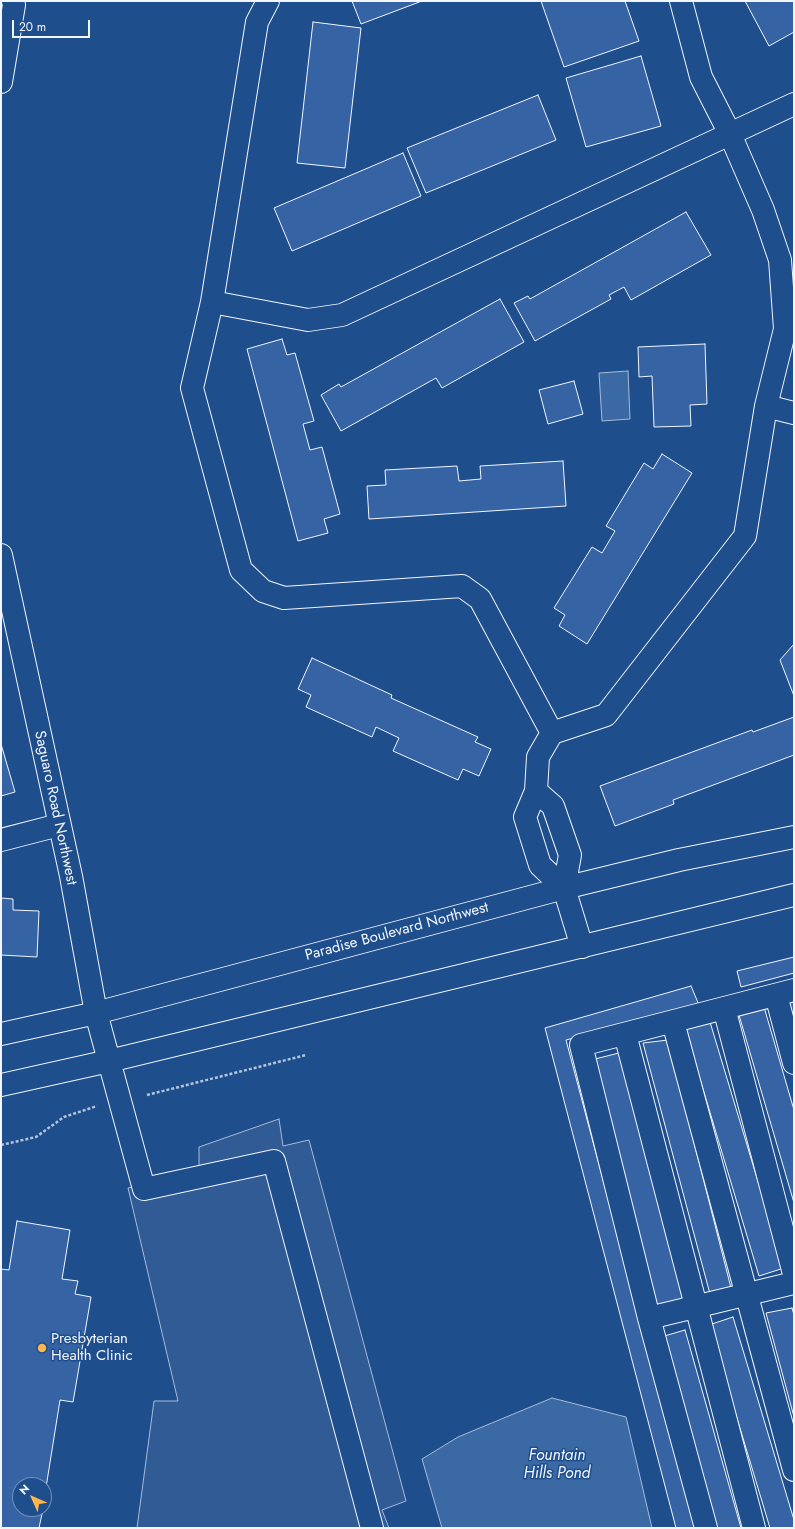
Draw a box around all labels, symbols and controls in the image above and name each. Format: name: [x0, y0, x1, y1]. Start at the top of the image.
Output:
scale bar: [14, 12, 92, 38]
text: 20 m: [19, 18, 46, 36]
street label: Saguaro Road Northwest: [30, 729, 80, 887]
street label: Paradise Boulevard Northwest: [303, 899, 491, 965]
place label: Presbyterian Health Clinic: [51, 1330, 133, 1365]
marker: Presbyterian Health Clinic: [36, 1342, 48, 1354]
water label: Fountain Hills Pond: [524, 1446, 590, 1484]
north arrow: [12, 1477, 52, 1517]
text: N: [15, 1480, 33, 1498]

